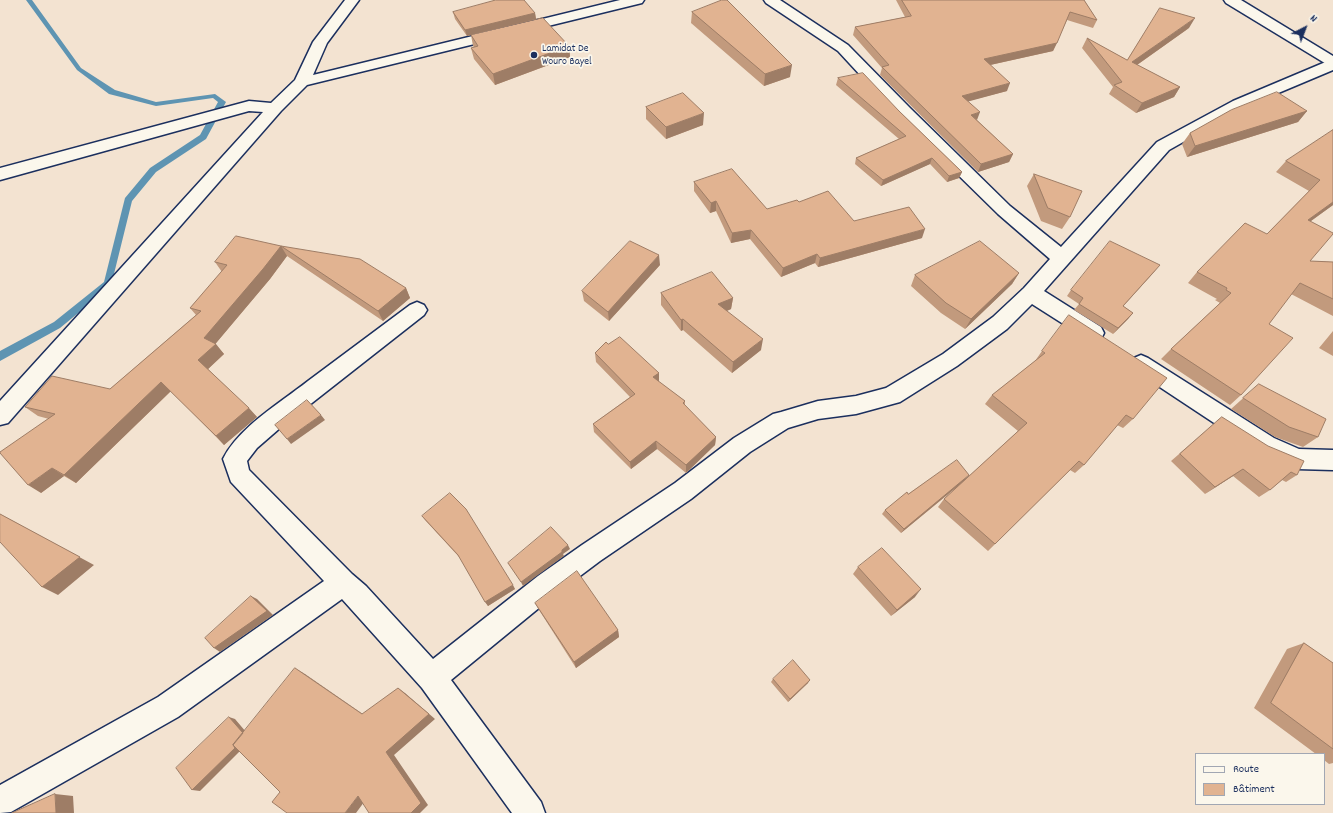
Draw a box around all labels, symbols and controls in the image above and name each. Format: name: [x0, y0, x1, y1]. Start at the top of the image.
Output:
north arrow: [1285, 8, 1325, 48]
text: N: [1306, 11, 1320, 27]
place label: Lamidat De Wouro Bayel: [542, 42, 592, 68]
marker: Lamidat De Wouro Bayel: [529, 50, 539, 60]
legend: [1195, 753, 1325, 805]
text: Route: [1233, 761, 1259, 778]
text: Bâtiment: [1233, 781, 1275, 798]

